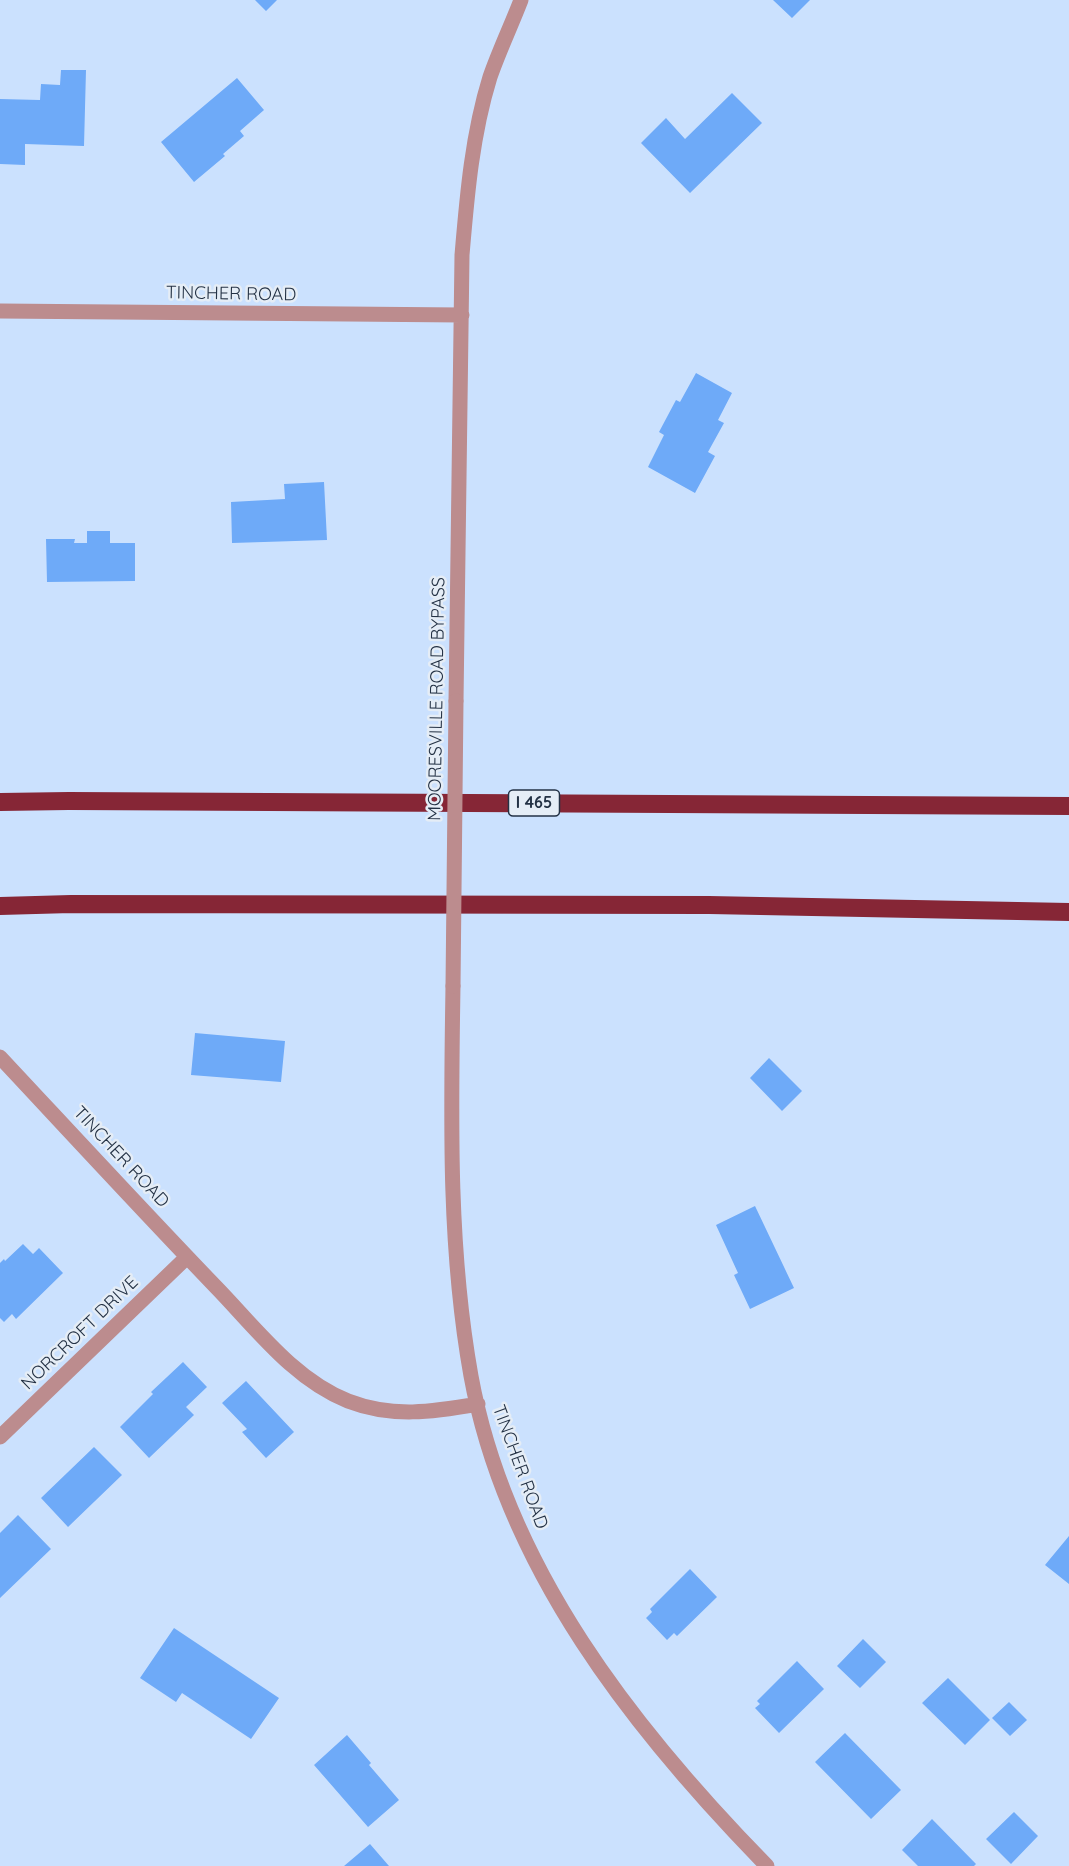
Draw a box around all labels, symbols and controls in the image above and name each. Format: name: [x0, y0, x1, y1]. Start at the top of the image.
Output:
street label: TINCHER ROAD: [166, 282, 296, 306]
street label: MOORESVILLE ROAD BYPASS: [424, 577, 450, 821]
road number: I 465: [508, 790, 560, 816]
street label: TINCHER ROAD: [69, 1102, 173, 1212]
street label: NORCROFT DRIVE: [17, 1272, 143, 1394]
street label: TINCHER ROAD: [488, 1402, 552, 1532]

